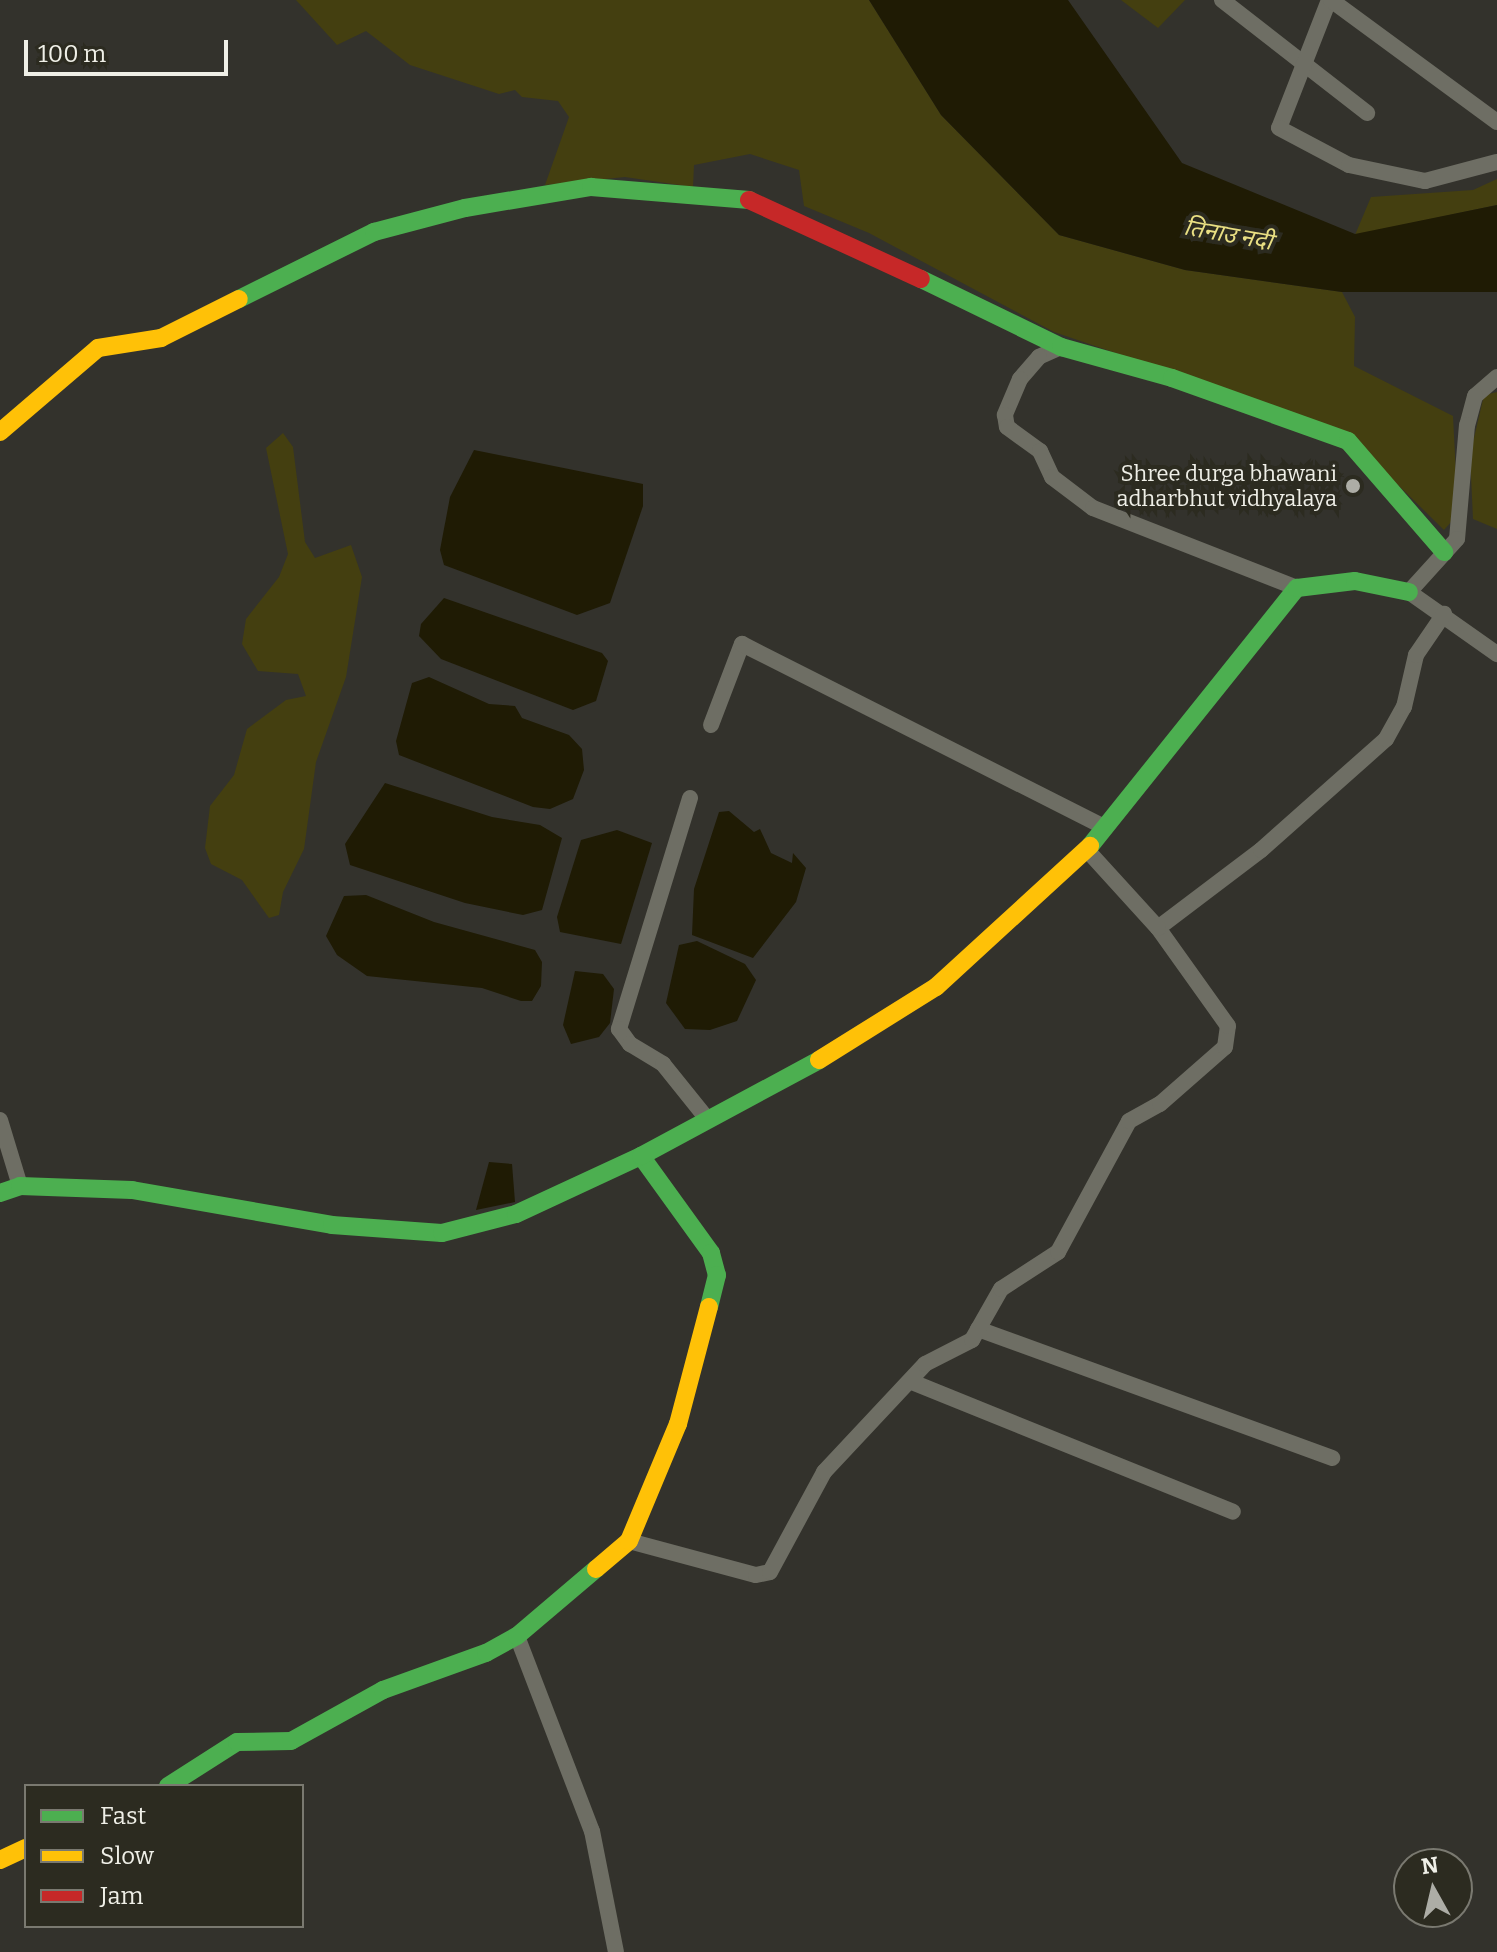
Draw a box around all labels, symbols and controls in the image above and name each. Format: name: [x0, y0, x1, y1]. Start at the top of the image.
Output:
scale bar: [28, 24, 232, 74]
text: 100 m: [38, 40, 106, 68]
water label: तिनाउ नदी: [1181, 213, 1275, 257]
place label: Shree durga bhawani adharbhut vidhyalaya: [1117, 460, 1337, 512]
marker: Shree durga bhawani adharbhut vidhyalaya: [1344, 477, 1362, 495]
legend: [24, 1784, 304, 1928]
text: Fast: [100, 1802, 146, 1830]
text: Slow: [100, 1842, 154, 1870]
north arrow: [1393, 1848, 1473, 1928]
text: N: [1420, 1851, 1440, 1880]
text: Jam: [100, 1882, 143, 1910]

